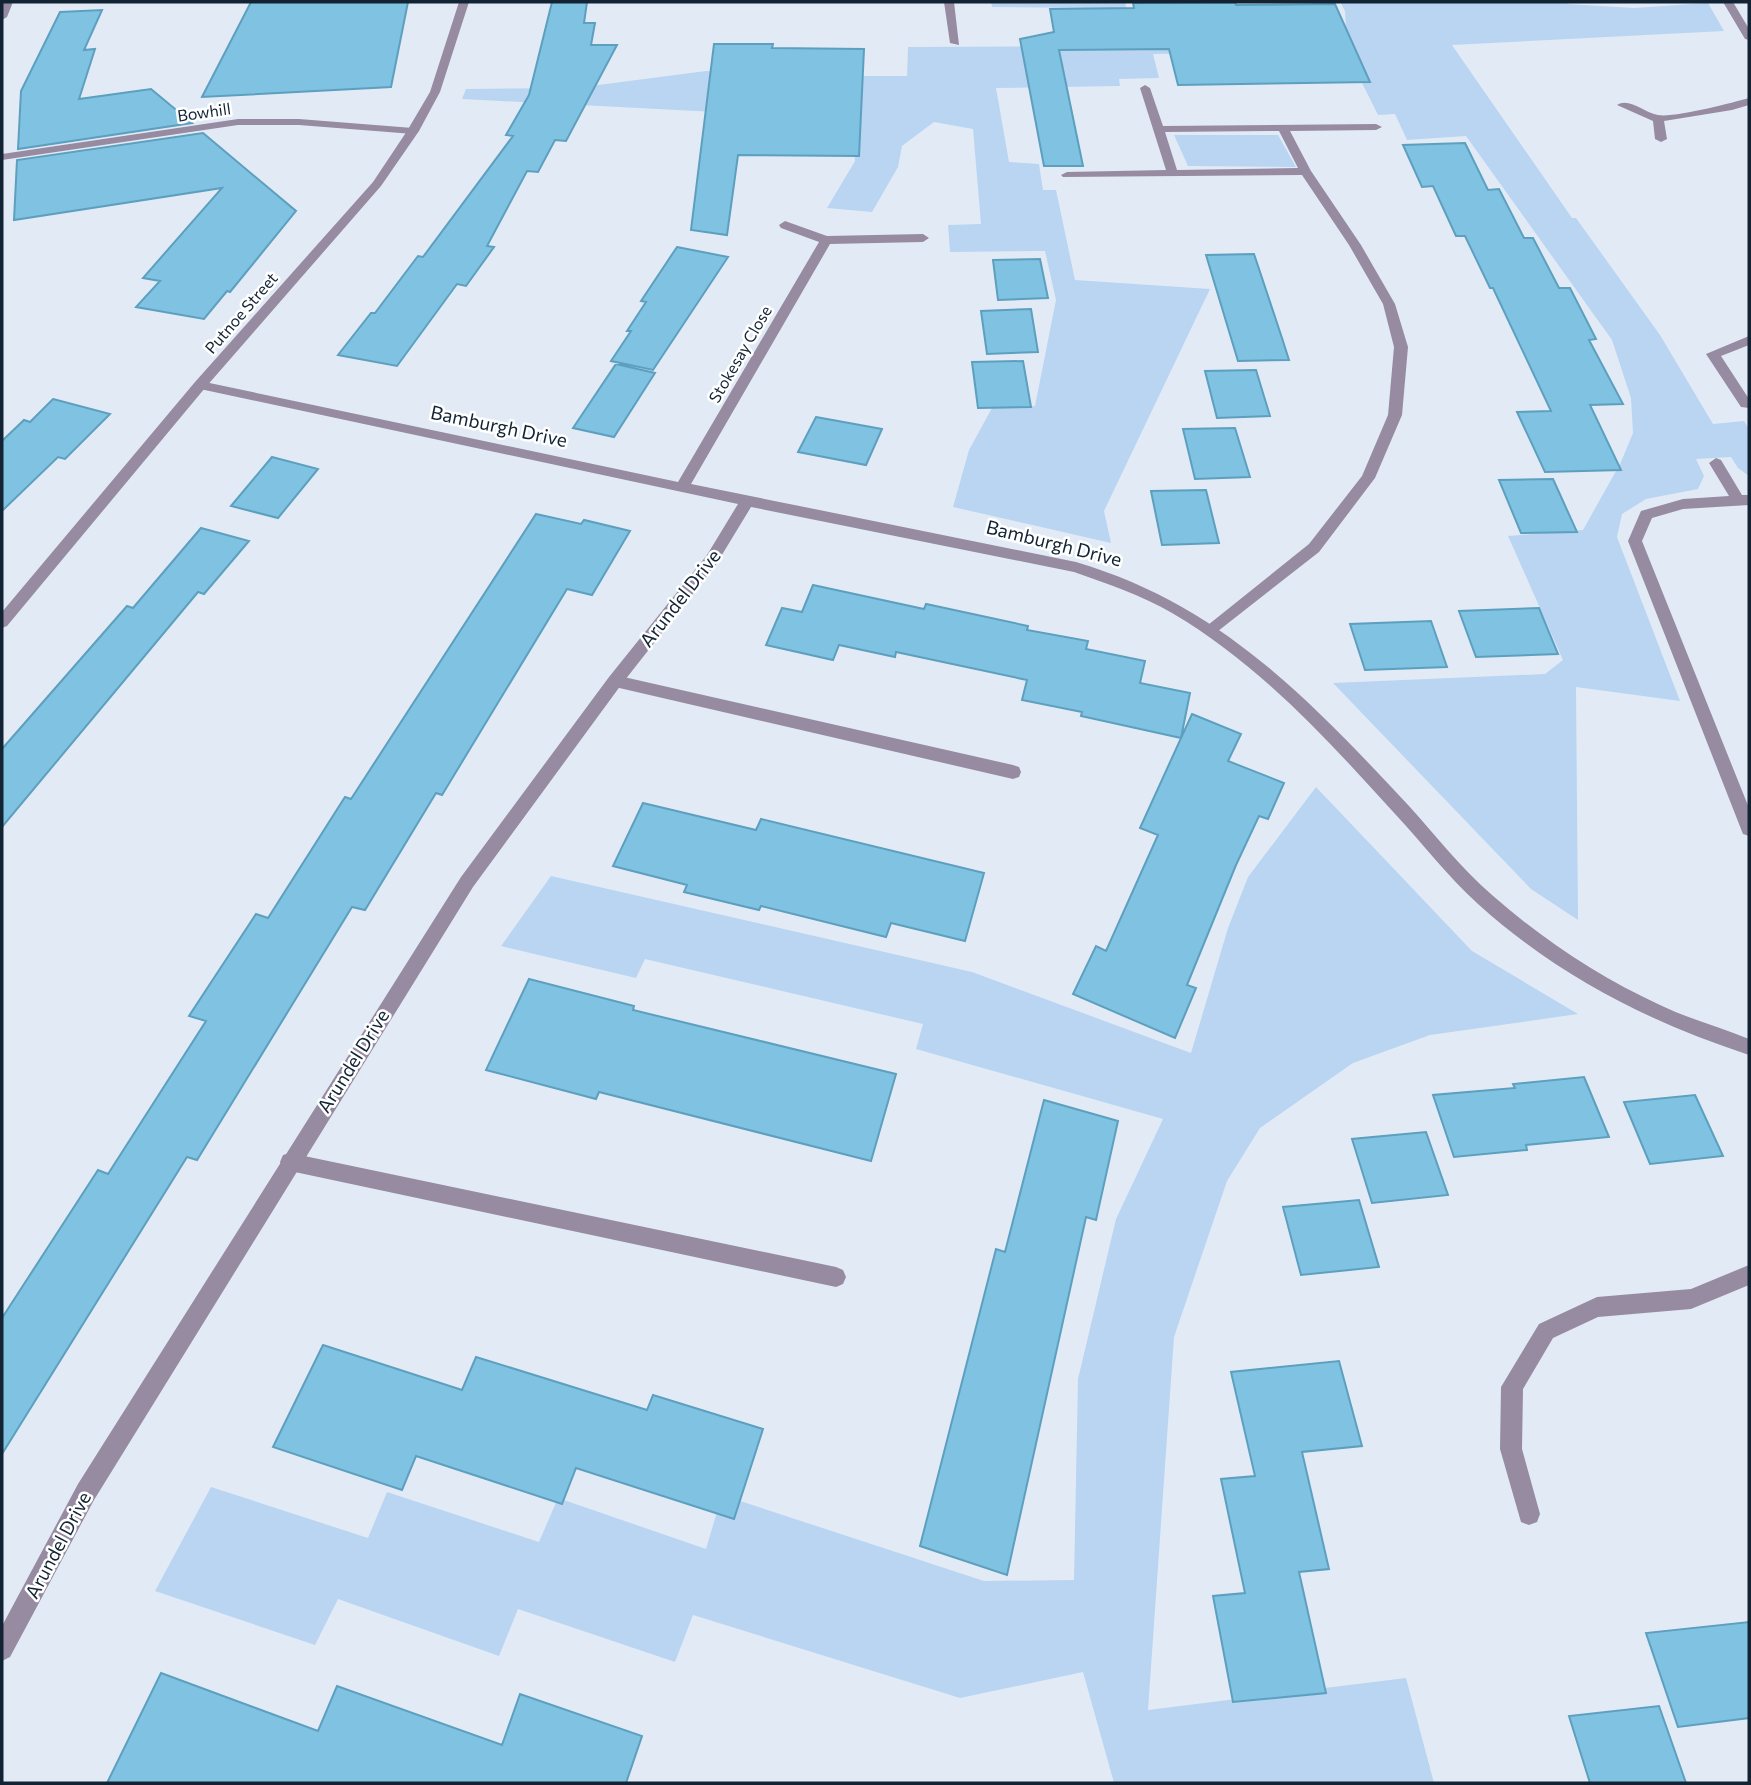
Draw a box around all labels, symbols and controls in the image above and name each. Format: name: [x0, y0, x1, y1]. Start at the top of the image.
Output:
street label: Bowhill: [176, 98, 232, 125]
street label: Putnoe Street: [200, 268, 281, 357]
street label: Stokesay Close: [704, 302, 775, 406]
street label: Bamburgh Drive: [429, 400, 569, 451]
street label: Bamburgh Drive: [984, 515, 1124, 570]
street label: Arundel Drive: [634, 544, 725, 651]
street label: Arundel Drive: [312, 1005, 393, 1117]
street label: Arundel Drive: [20, 1487, 95, 1602]

